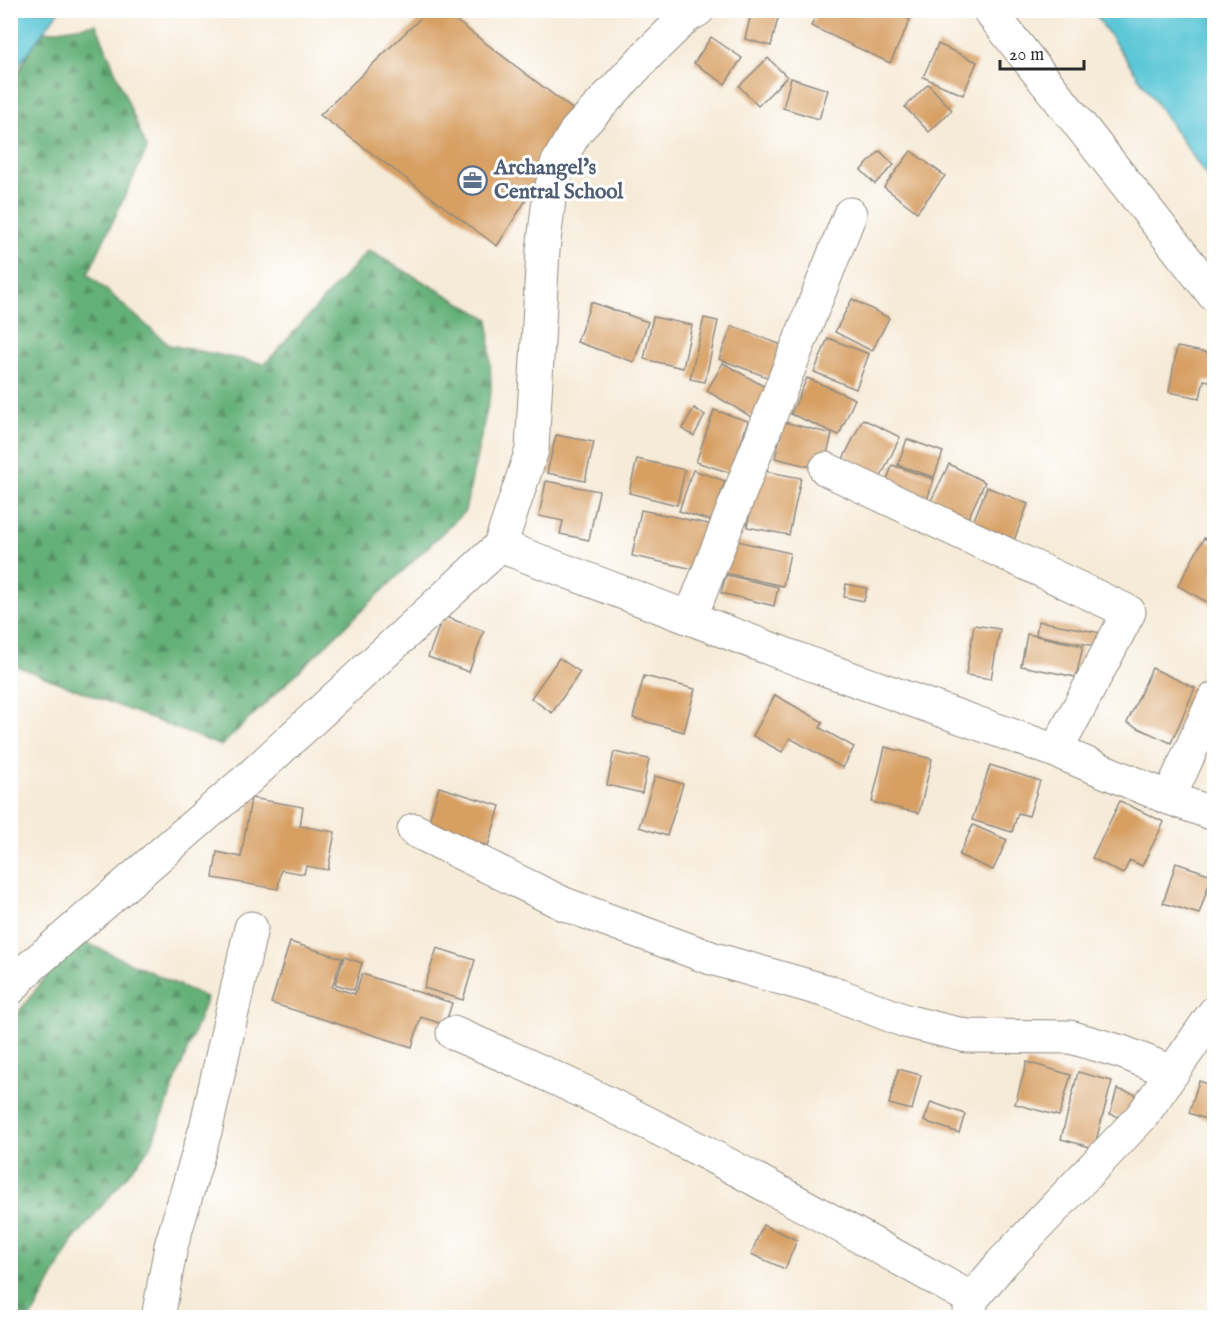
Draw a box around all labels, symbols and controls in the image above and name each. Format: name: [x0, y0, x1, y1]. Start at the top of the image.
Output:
scale bar: [1000, 33, 1084, 71]
text: 20 m: [1009, 44, 1044, 67]
place label: Archangel's Central School: [493, 155, 625, 206]
office icon: Archangel's Central School: [457, 164, 489, 196]

